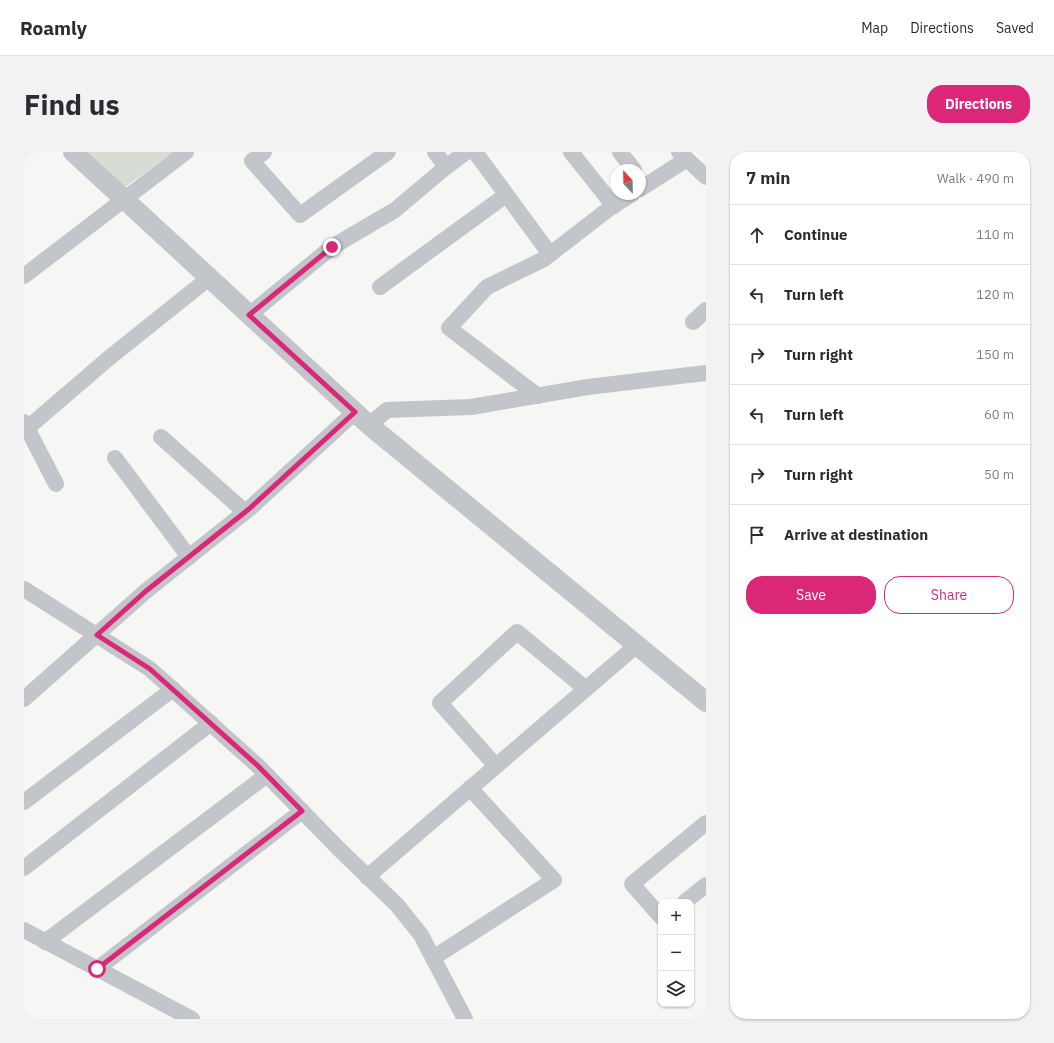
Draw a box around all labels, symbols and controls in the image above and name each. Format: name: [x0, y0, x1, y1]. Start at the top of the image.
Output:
text: Roamly: [20, 16, 87, 40]
text: Map: [861, 19, 888, 37]
text: Directions: [910, 19, 974, 37]
text: Saved: [996, 19, 1034, 37]
button: Directions: [927, 85, 1030, 123]
text: Find us: [24, 86, 120, 123]
north arrow: [610, 164, 646, 200]
text: 7 min: [746, 167, 790, 189]
text: Walk · 490 m: [937, 170, 1014, 187]
icon: ahead: [746, 224, 768, 246]
text: Continue: [784, 225, 848, 244]
text: 110 m: [976, 226, 1014, 243]
route end: [323, 238, 341, 256]
icon: left: [746, 284, 768, 306]
text: Turn left: [784, 285, 844, 304]
text: 120 m: [976, 286, 1014, 303]
icon: right: [746, 344, 768, 366]
text: Turn right: [784, 345, 853, 364]
text: 150 m: [976, 346, 1014, 363]
icon: left: [746, 404, 768, 426]
text: Turn left: [784, 405, 844, 424]
text: 60 m: [984, 406, 1014, 423]
icon: right: [746, 464, 768, 486]
text: Turn right: [784, 465, 853, 484]
text: 50 m: [984, 466, 1014, 483]
icon: arrive: [746, 524, 768, 546]
text: Arrive at destination: [784, 525, 928, 544]
button: Save: [746, 576, 876, 614]
button: Share: [884, 576, 1014, 614]
map controls: [658, 899, 694, 1007]
button: +: [658, 899, 694, 935]
button: −: [658, 935, 694, 971]
route start: [88, 960, 106, 978]
button: layers: [658, 971, 694, 1007]

